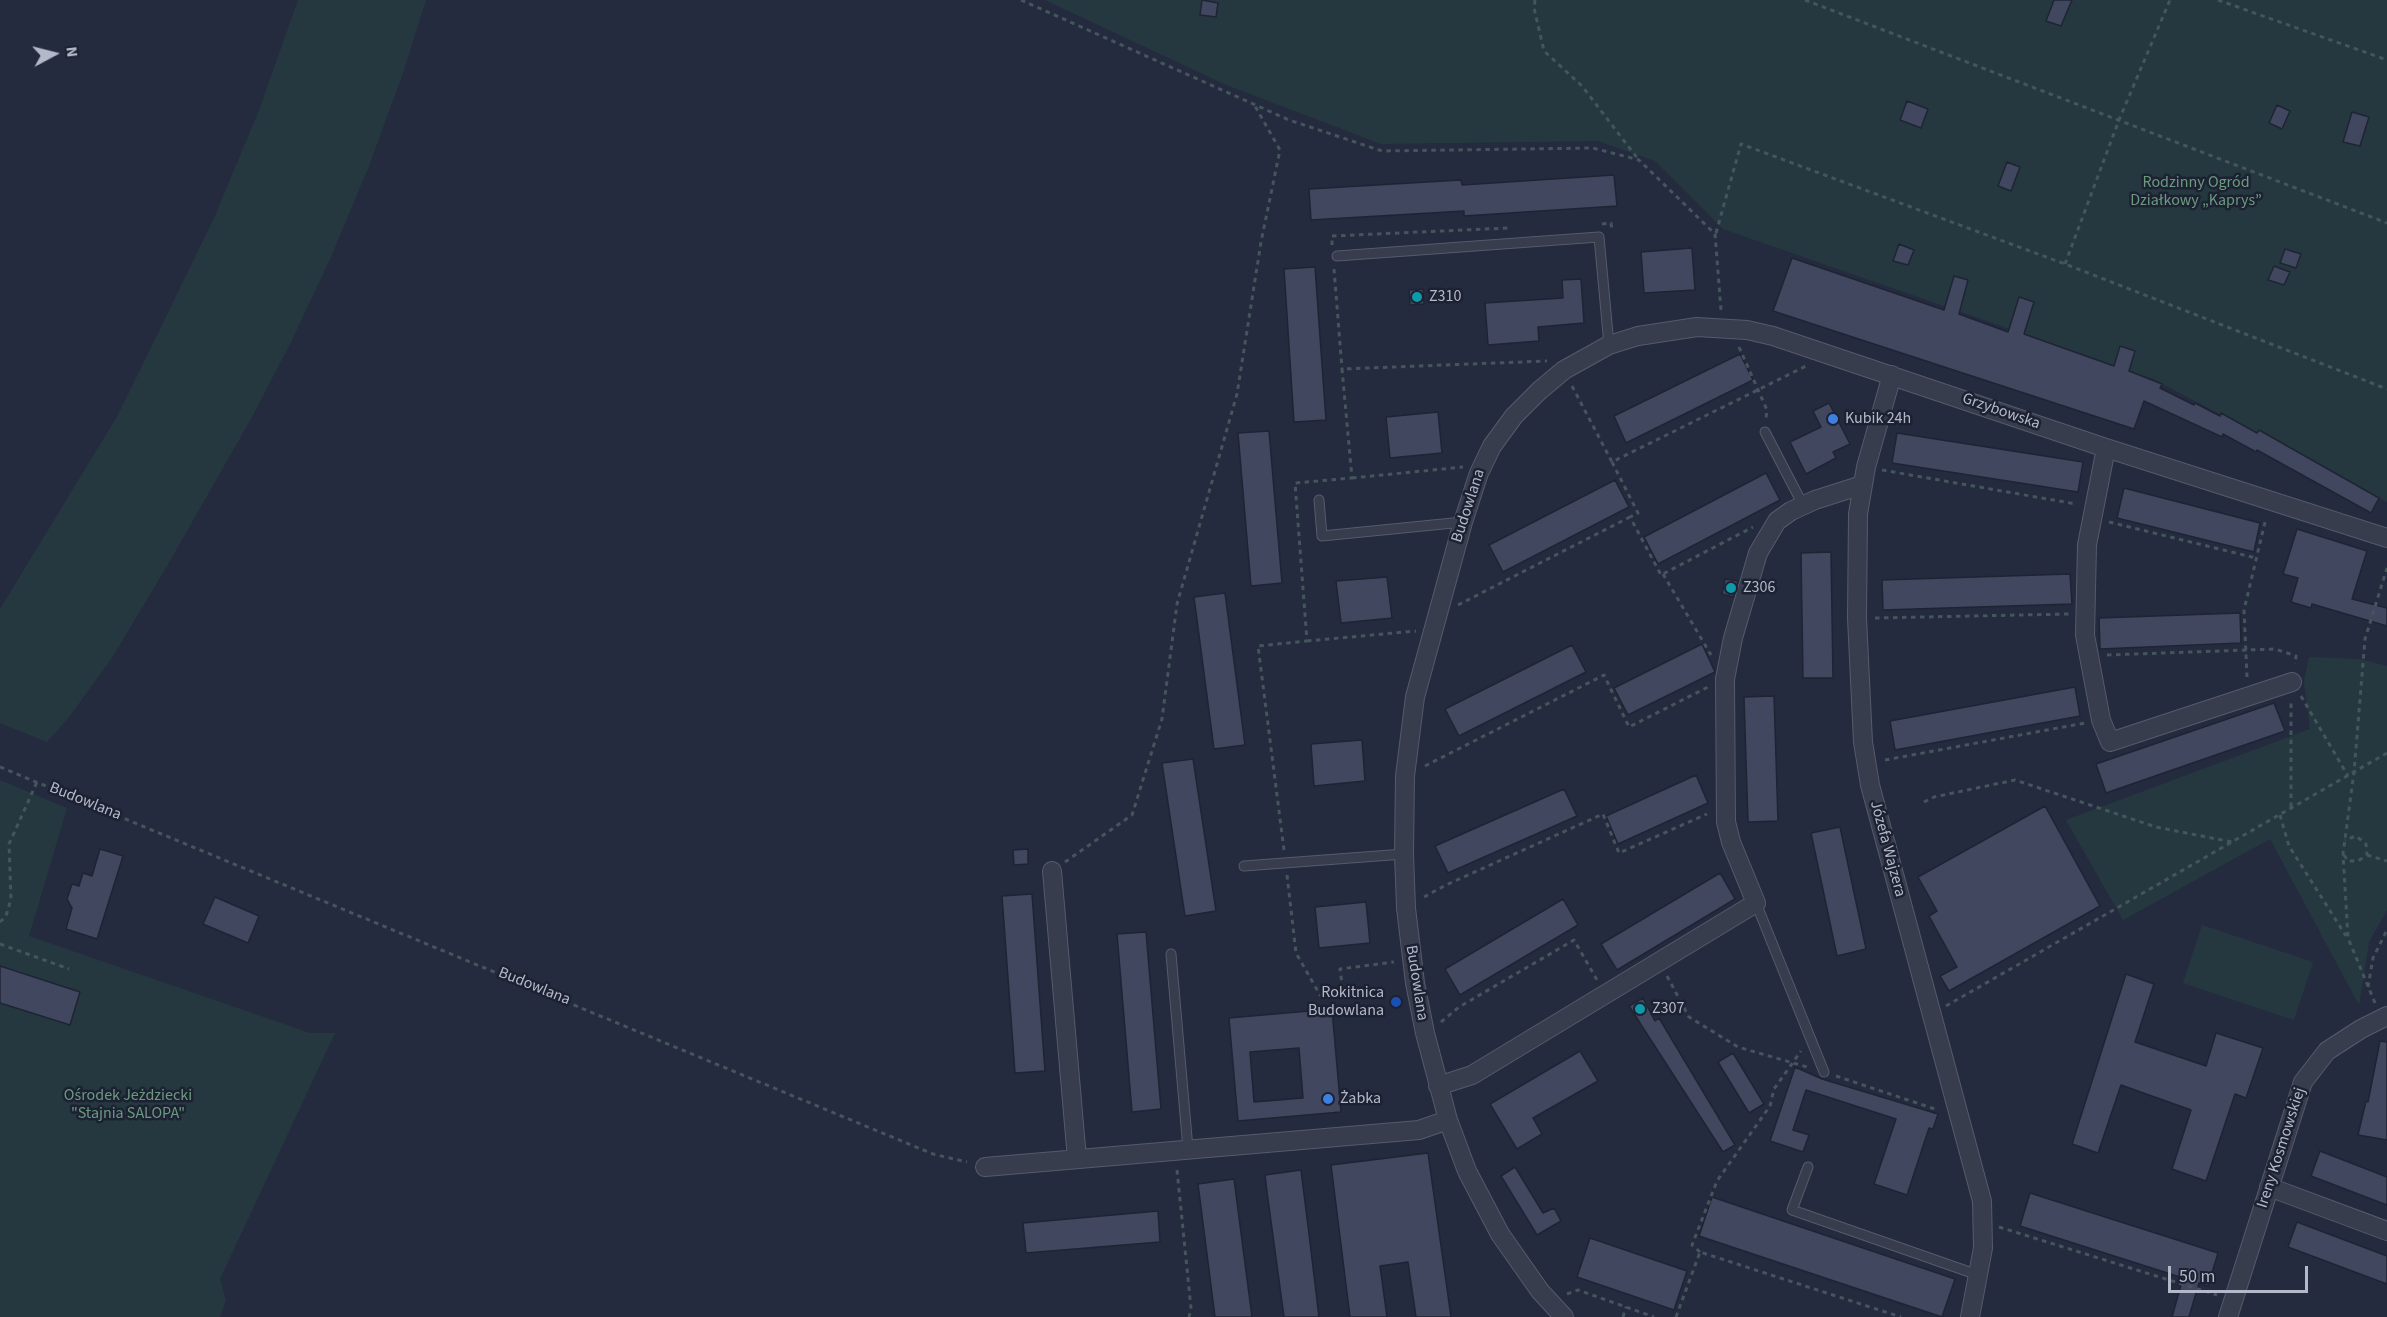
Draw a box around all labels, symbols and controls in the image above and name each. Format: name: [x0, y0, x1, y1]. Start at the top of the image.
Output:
north arrow: [24, 24, 84, 84]
text: N: [60, 45, 83, 58]
park label: Rodzinny Ogród Działkowy „Kaprys”: [2130, 173, 2262, 211]
place label: Z310: [1429, 287, 1461, 307]
marker: Z310: [1410, 290, 1424, 304]
street label: Grzybowska: [1960, 390, 2042, 434]
place label: Kubik 24h: [1845, 409, 1911, 429]
marker: Kubik 24h: [1826, 412, 1840, 426]
street label: Budowlana: [1448, 467, 1490, 545]
place label: Z306: [1743, 578, 1775, 598]
marker: Z306: [1724, 581, 1738, 595]
street label: Budowlana: [46, 779, 124, 825]
street label: Józefa Wajzera: [1865, 799, 1909, 899]
street label: Budowlana: [1401, 944, 1431, 1022]
street label: Budowlana: [495, 964, 573, 1010]
place label: Rokitnica Budowlana: [1308, 983, 1384, 1021]
marker: Rokitnica Budowlana: [1389, 995, 1403, 1009]
place label: Z307: [1652, 999, 1684, 1019]
marker: Z307: [1633, 1002, 1647, 1016]
street label: Ireny Kosmowskiej: [2254, 1085, 2310, 1211]
park label: Ośrodek Jeżdziecki "Stajnia SALOPA": [64, 1086, 192, 1124]
place label: Żabka: [1340, 1089, 1381, 1109]
marker: Żabka: [1321, 1092, 1335, 1106]
scale bar: [2171, 1254, 2310, 1292]
text: 50 m: [2179, 1264, 2215, 1289]

